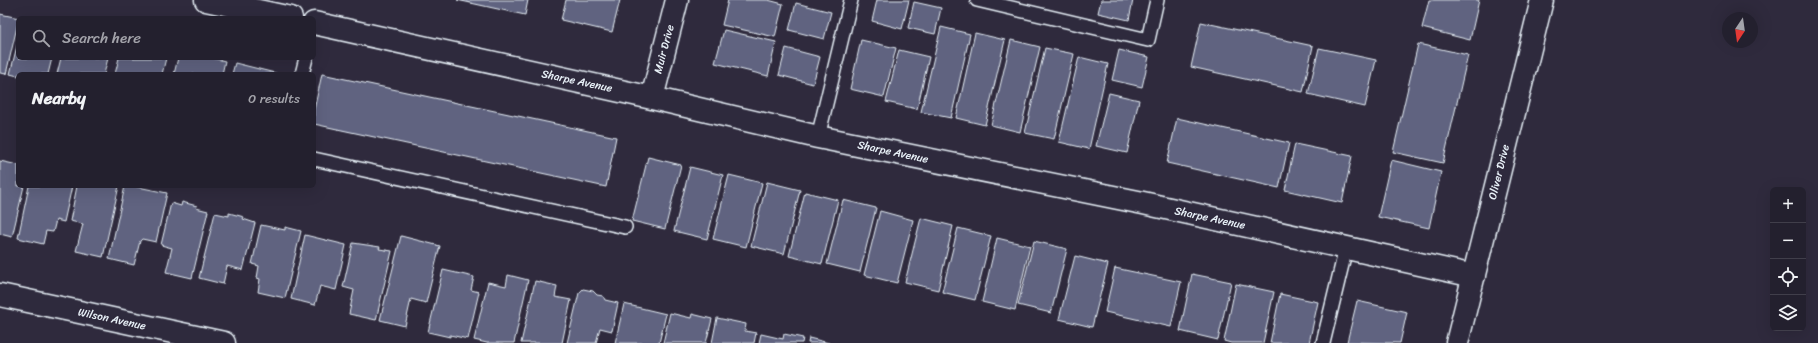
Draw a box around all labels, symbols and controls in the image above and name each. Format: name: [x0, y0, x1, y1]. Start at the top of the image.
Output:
north arrow: [1722, 12, 1758, 48]
search box: [16, 16, 316, 60]
street label: Muir Drive: [648, 22, 680, 76]
text: Search here: [62, 25, 141, 51]
icon: search: [30, 27, 52, 49]
street label: Sharpe Avenue: [540, 64, 615, 98]
text: Nearby: [32, 83, 86, 113]
text: 0 results: [248, 87, 300, 110]
street label: Sharpe Avenue: [856, 135, 931, 169]
street label: Oliver Drive: [1483, 142, 1515, 202]
map controls: [1770, 187, 1806, 331]
button: +: [1770, 187, 1806, 223]
street label: Sharpe Avenue: [1173, 201, 1248, 235]
button: −: [1770, 223, 1806, 259]
button: locate: [1770, 259, 1806, 295]
button: layers: [1770, 295, 1806, 331]
street label: Wilson Avenue: [76, 303, 148, 336]

